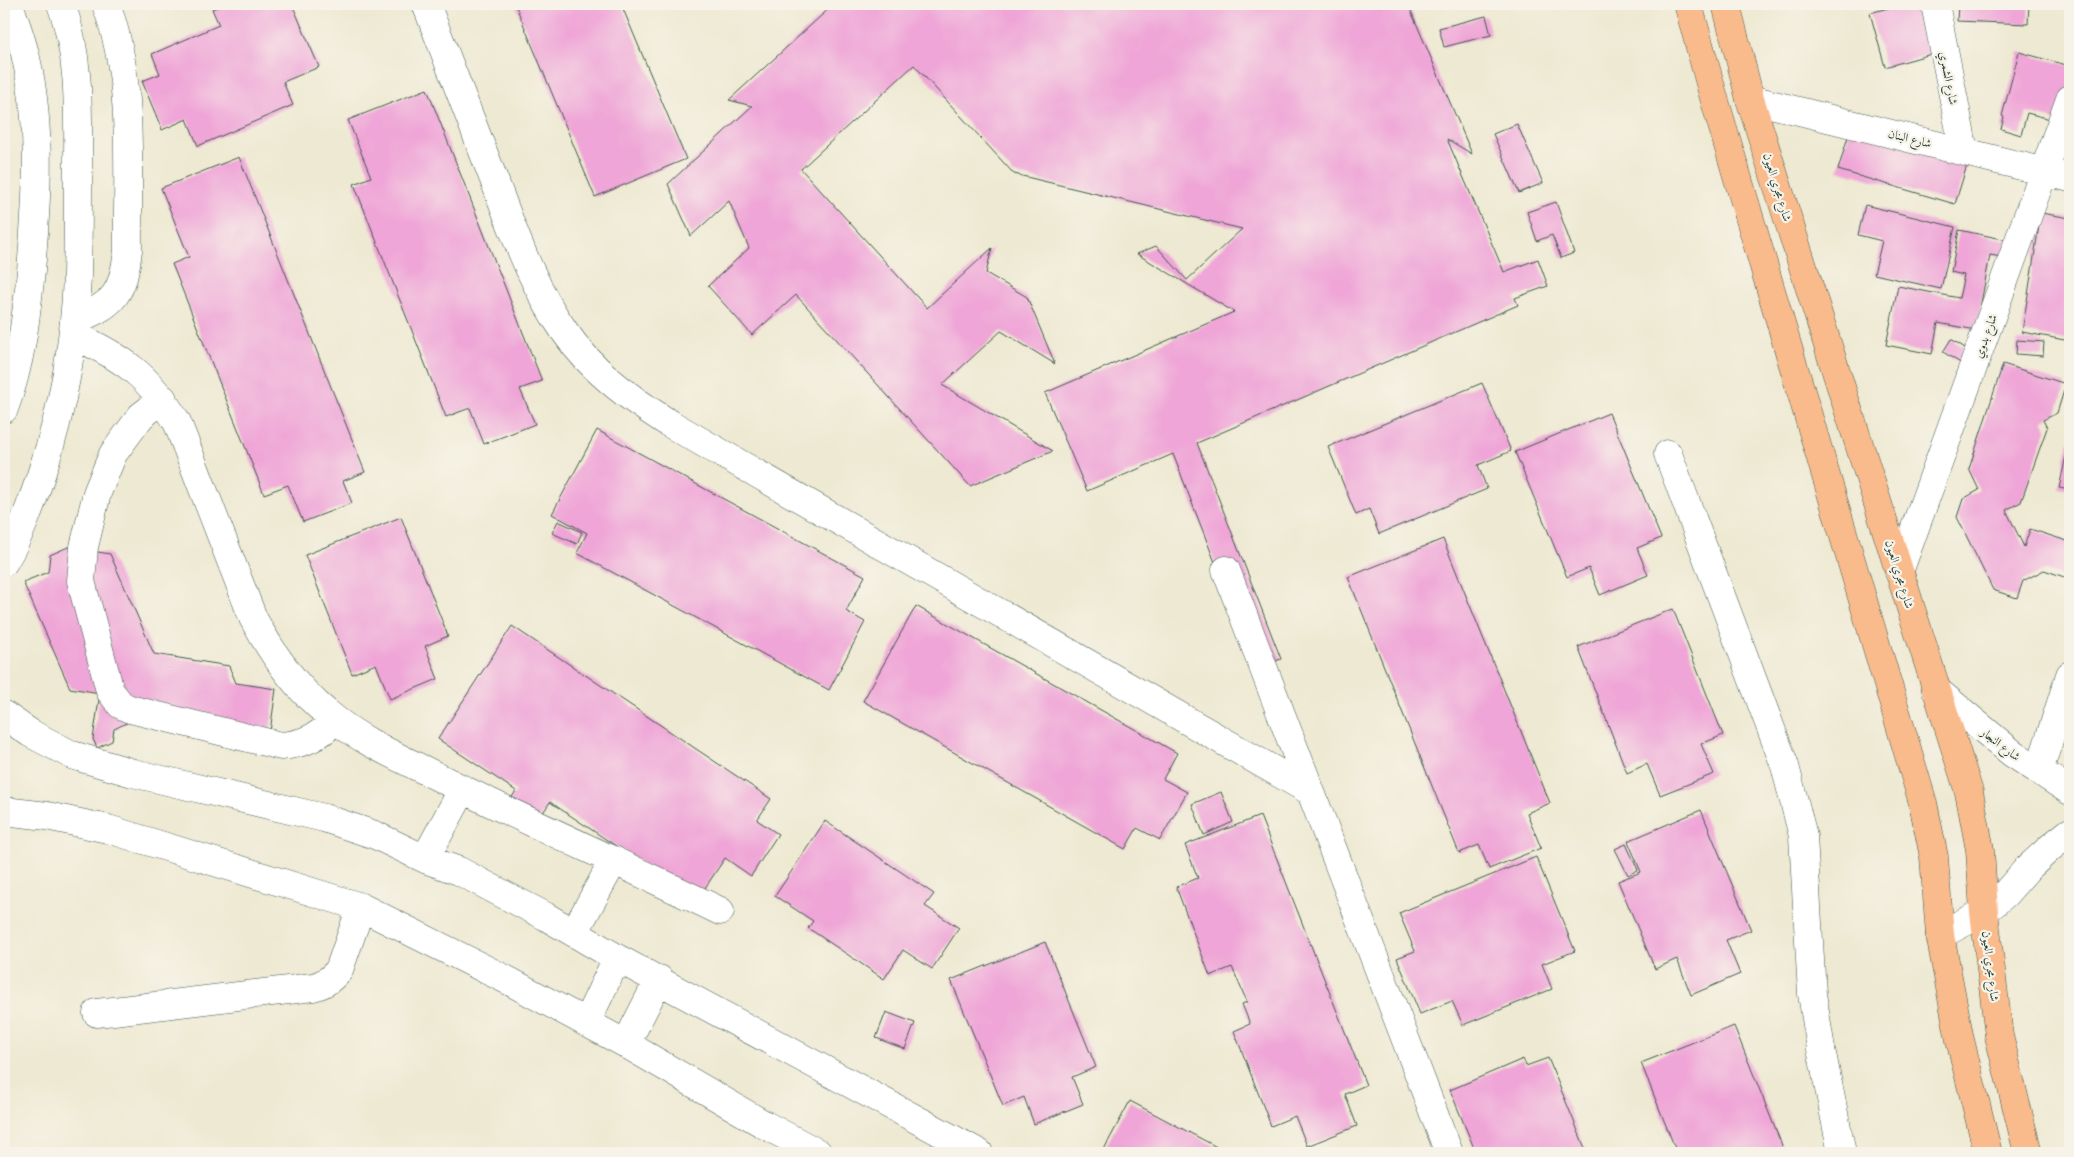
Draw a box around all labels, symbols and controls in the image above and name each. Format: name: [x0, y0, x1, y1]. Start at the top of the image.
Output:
street label: شارع الشمري: [1933, 50, 1962, 107]
street label: شارع البنان: [1886, 125, 1933, 155]
street label: شارع مجري العيون: [1757, 151, 1796, 224]
street label: شارع بدوي: [1970, 312, 2004, 361]
street label: شارع مجري العيون: [1879, 538, 1918, 611]
street label: شارع النجار: [1975, 724, 2024, 767]
street label: شارع مجري العيون: [1975, 930, 2003, 1003]

